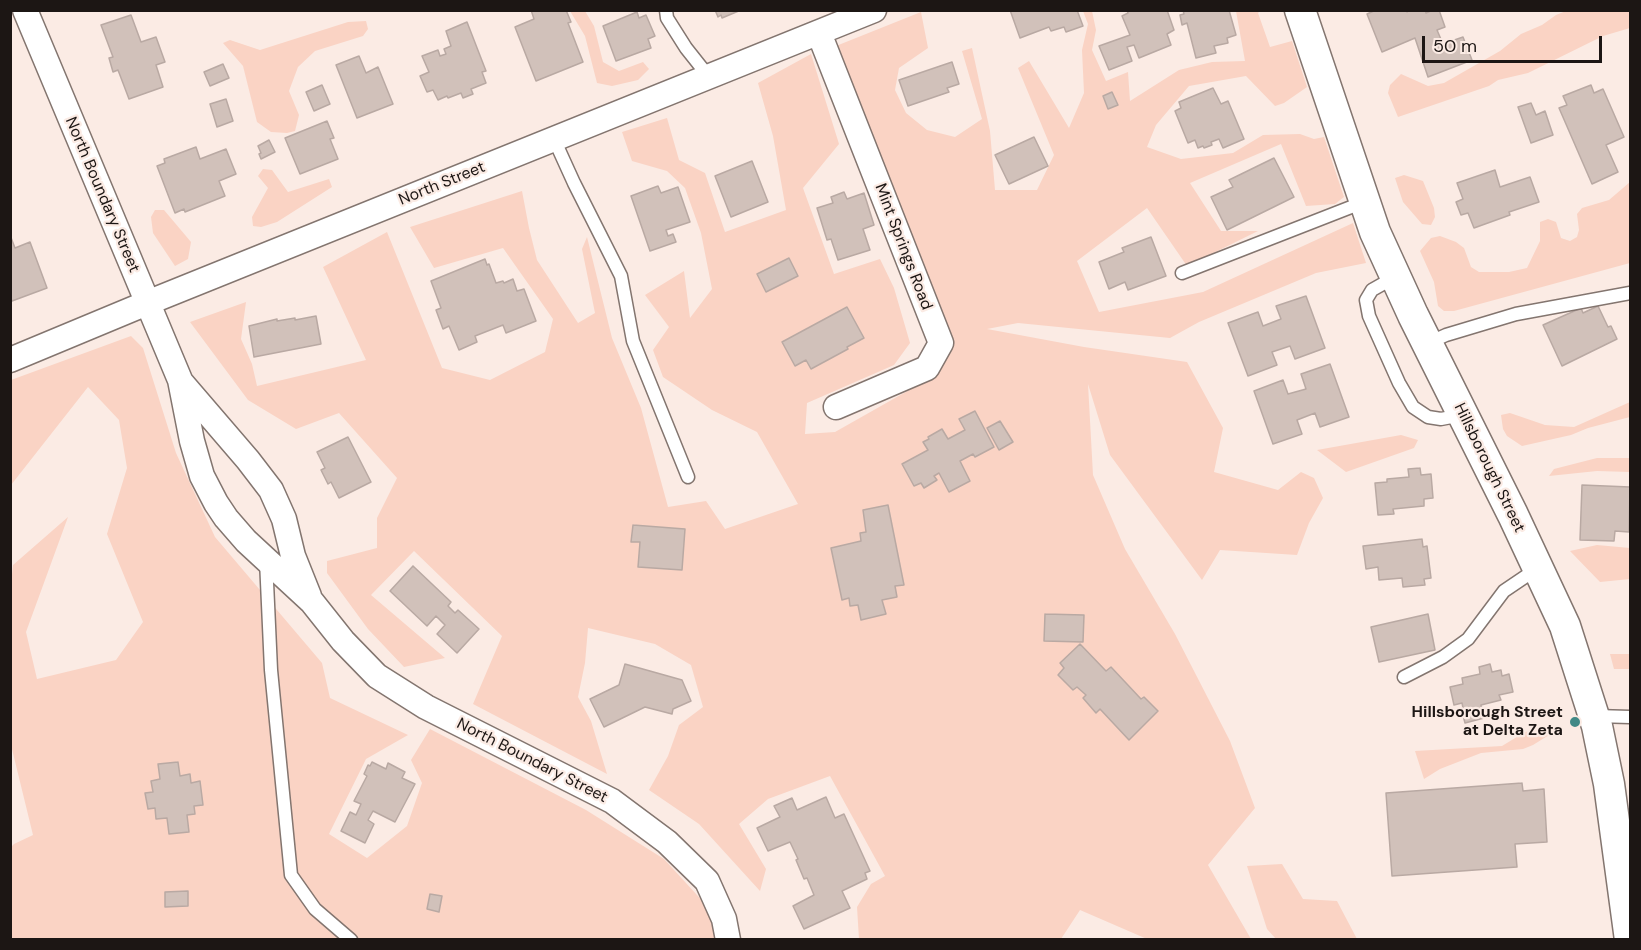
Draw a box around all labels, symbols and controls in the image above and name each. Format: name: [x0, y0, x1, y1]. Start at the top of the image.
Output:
scale bar: [1425, 24, 1605, 62]
text: 50 m: [1433, 34, 1477, 58]
street label: North Boundary Street: [61, 114, 143, 276]
street label: North Street: [396, 158, 488, 210]
street label: Mint Springs Road: [870, 181, 936, 313]
street label: Hillsborough Street: [1449, 400, 1529, 536]
place label: Hillsborough Street at Delta Zeta: [1412, 703, 1563, 741]
street label: North Boundary Street: [453, 715, 611, 807]
marker: Hillsborough Street at Delta Zeta: [1568, 715, 1582, 729]

